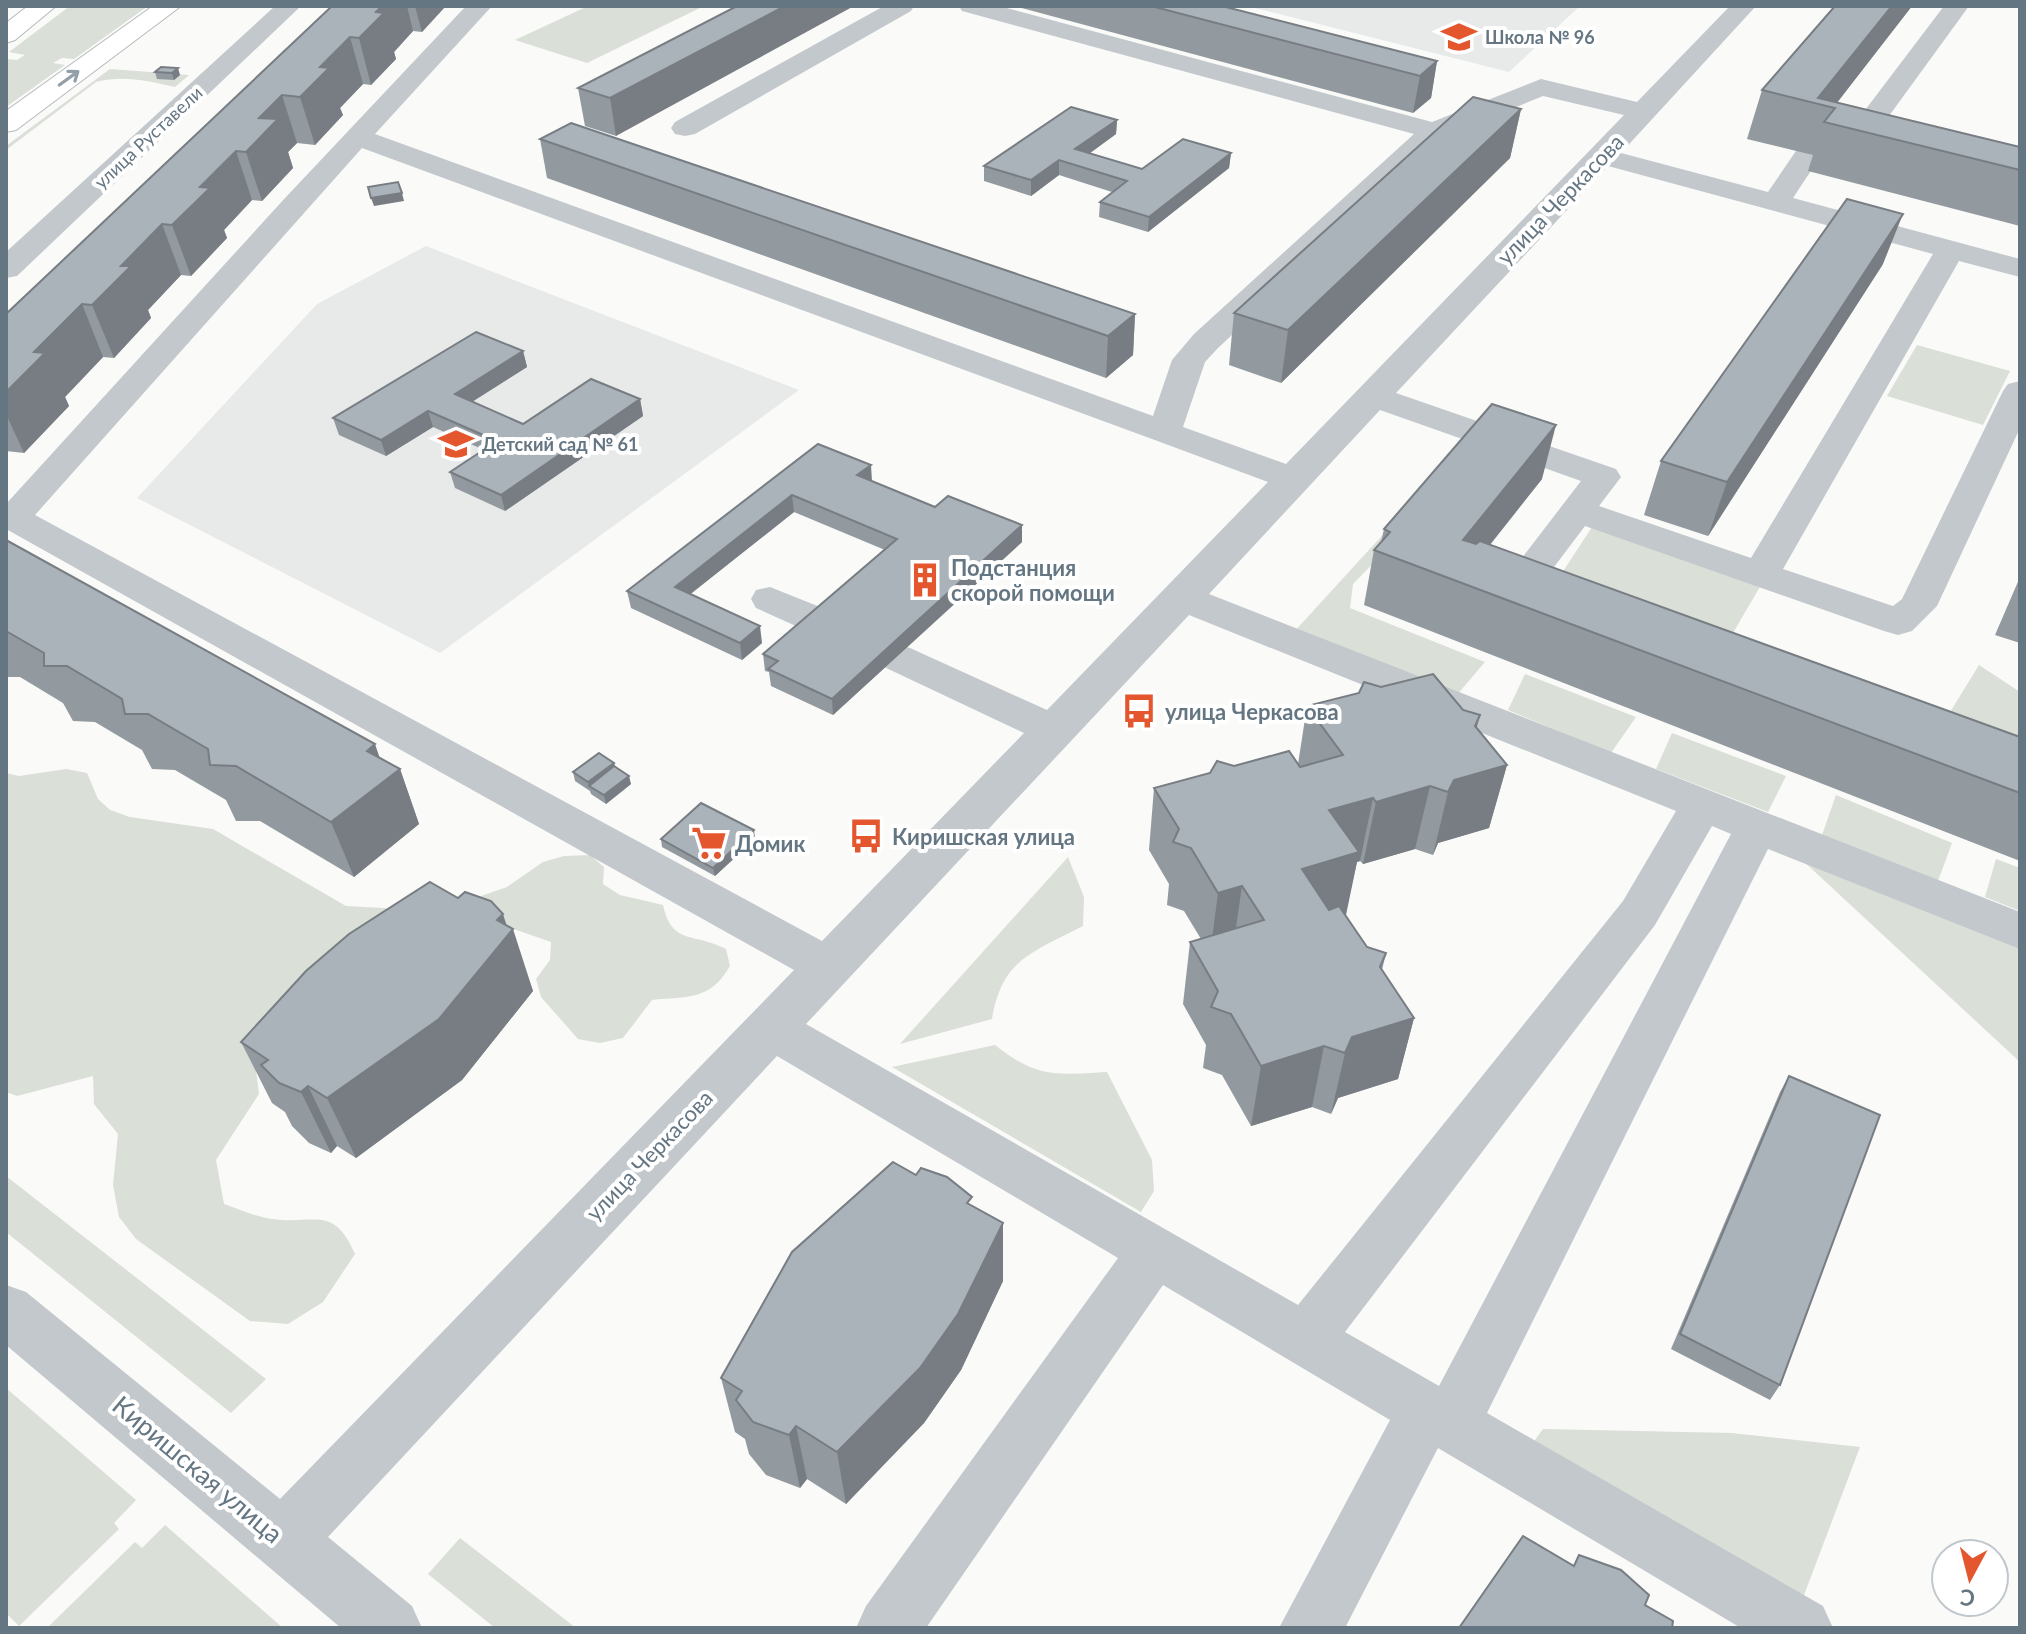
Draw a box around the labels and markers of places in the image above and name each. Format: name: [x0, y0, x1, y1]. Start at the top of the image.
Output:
school or university icon: Школа № 96: [1440, 18, 1478, 56]
place label: Школа № 96: [1485, 26, 1595, 48]
school or university icon: Детский сад № 61: [437, 425, 475, 463]
place label: Детский сад № 61: [482, 433, 638, 455]
place label: Подстанция скорой помощи: [951, 554, 1115, 606]
building icon: Подстанция скорой помощи: [906, 561, 944, 599]
bus stop icon: улица Черкасова: [1120, 692, 1158, 730]
place label: улица Черкасова: [1165, 698, 1339, 725]
bus stop icon: Киришская улица: [847, 817, 885, 855]
place label: Киришская улица: [892, 823, 1075, 850]
supermarket icon: Домик: [690, 824, 728, 862]
place label: Домик: [735, 830, 805, 857]

